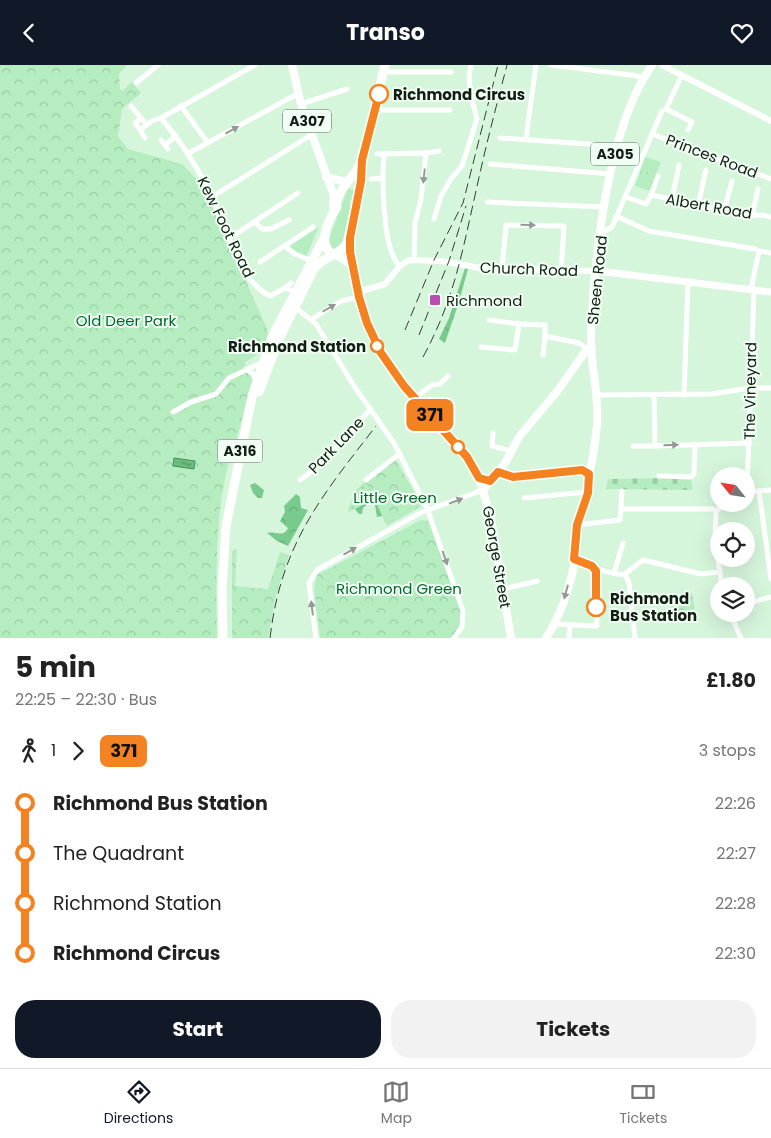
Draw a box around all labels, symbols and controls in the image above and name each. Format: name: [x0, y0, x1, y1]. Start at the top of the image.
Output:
text: Transo: [346, 17, 425, 48]
icon: back: [15, 19, 43, 47]
icon: heart: [728, 19, 756, 47]
marker: Richmond Circus: [369, 84, 389, 104]
place label: Richmond Circus: [393, 84, 525, 105]
road number: A307: [283, 109, 331, 133]
one-way arrow: [224, 126, 239, 134]
street label: Princes Road: [663, 129, 761, 183]
road number: A305: [591, 143, 639, 165]
one-way arrow: [420, 169, 428, 185]
street label: Kew Foot Road: [192, 173, 260, 281]
street label: Albert Road: [664, 188, 754, 224]
one-way arrow: [520, 222, 536, 230]
street label: Sheen Road: [582, 234, 612, 326]
street label: Church Road: [480, 257, 578, 281]
place label: Richmond: [446, 290, 522, 311]
marker: Richmond: [428, 293, 442, 307]
one-way arrow: [322, 303, 335, 312]
park label: Old Deer Park: [76, 310, 177, 331]
place label: Richmond Station: [228, 336, 366, 357]
marker: Richmond Station: [370, 339, 384, 353]
street label: The Vineyard: [739, 342, 761, 440]
line badge: 371: [401, 399, 459, 431]
text: 371: [416, 402, 444, 427]
street label: Park Lane: [304, 412, 368, 478]
road number: A316: [218, 439, 262, 463]
unlabelled marker: [451, 440, 465, 454]
one-way arrow: [663, 441, 679, 449]
north arrow: [710, 467, 755, 513]
map controls: [710, 467, 755, 622]
park label: Little Green: [353, 487, 437, 508]
one-way arrow: [449, 497, 464, 505]
street label: George Street: [478, 504, 516, 610]
button: locate: [710, 522, 755, 567]
one-way arrow: [344, 546, 357, 555]
one-way arrow: [441, 550, 449, 565]
button: layers: [710, 577, 755, 622]
park label: Richmond Green: [336, 578, 462, 599]
one-way arrow: [562, 585, 570, 600]
place label: Richmond Bus Station: [610, 588, 697, 626]
marker: Richmond Bus Station: [586, 597, 606, 617]
one-way arrow: [308, 600, 316, 616]
text: 5 min: [15, 648, 96, 687]
text: £1.80: [706, 667, 756, 694]
text: 22:25 – 22:30 · Bus: [15, 688, 157, 711]
icon: walk: [15, 737, 43, 765]
icon: forward: [64, 737, 92, 765]
text: 371: [110, 738, 137, 763]
text: 1: [51, 739, 56, 762]
text: 3 stops: [699, 739, 756, 762]
text: Richmond Bus Station: [53, 790, 268, 817]
text: 22:26: [715, 792, 756, 815]
text: The Quadrant: [53, 840, 184, 867]
text: 22:27: [716, 842, 756, 865]
text: Richmond Station: [53, 890, 222, 917]
text: 22:28: [715, 892, 756, 915]
text: Richmond Circus: [53, 940, 220, 967]
text: 22:30: [715, 942, 756, 965]
button: Start: [15, 1000, 381, 1058]
button: Tickets: [391, 1000, 756, 1058]
tab: Directions: [104, 1078, 173, 1129]
tab: Map: [381, 1078, 412, 1129]
tab: Tickets: [619, 1078, 667, 1129]

